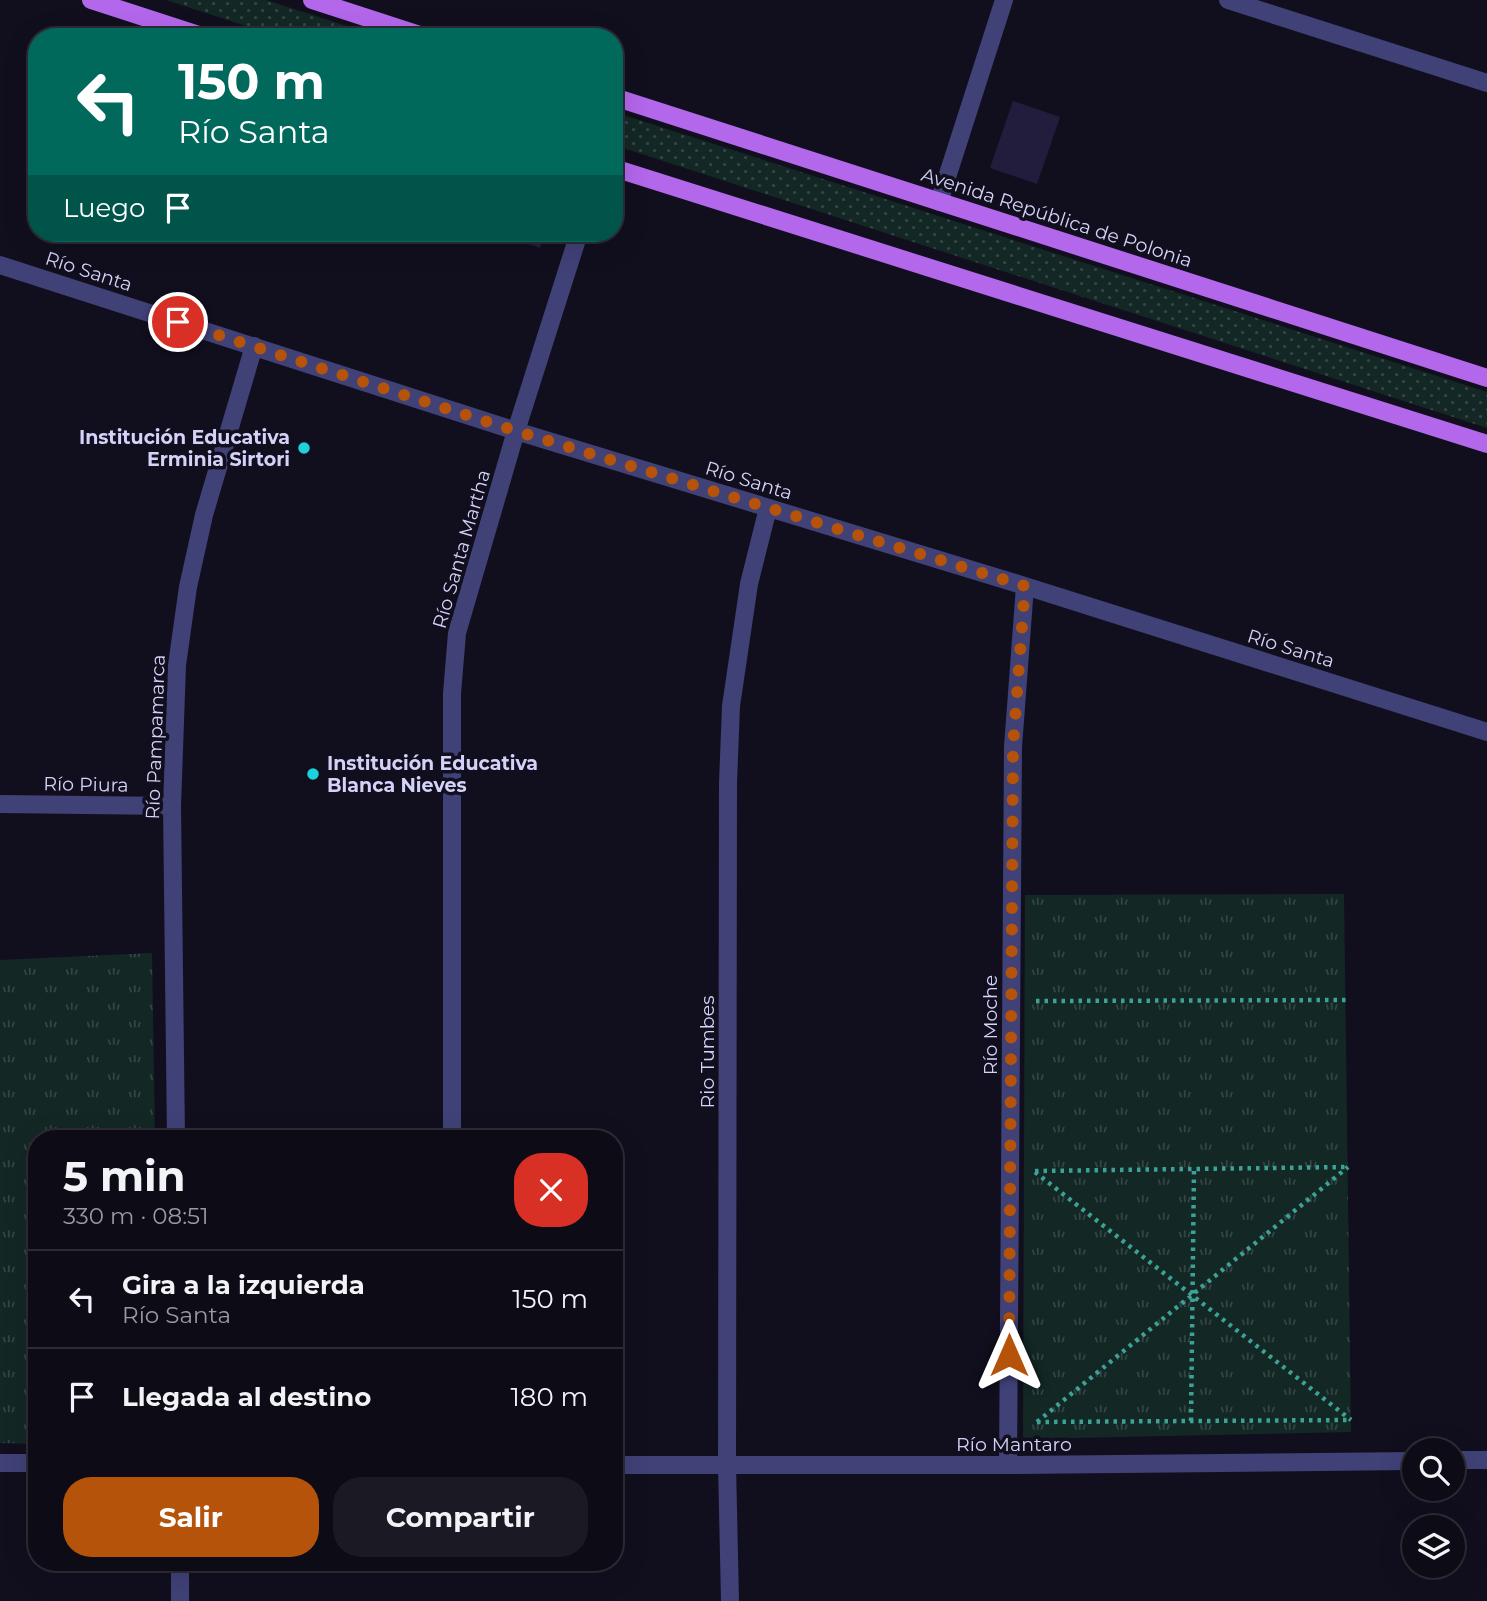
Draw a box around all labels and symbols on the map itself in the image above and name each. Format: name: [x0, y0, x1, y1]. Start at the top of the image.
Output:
street label: Avenida República de Polonia: [919, 163, 1195, 272]
street label: Río Santa: [42, 247, 135, 296]
pin: [148, 292, 208, 352]
place label: Institución Educativa Erminia Sirtori: [79, 426, 290, 471]
marker: Institución Educativa Erminia Sirtori: [296, 440, 312, 456]
street label: Río Santa: [702, 456, 795, 505]
street label: Río Santa Martha: [428, 467, 495, 631]
street label: Río Santa: [1244, 624, 1337, 673]
street label: Río Pampamarca: [141, 654, 170, 820]
place label: Institución Educativa Blanca Nieves: [327, 752, 538, 797]
marker: Institución Educativa Blanca Nieves: [305, 766, 321, 782]
street label: Río Piura: [43, 772, 129, 797]
street label: Río Moche: [979, 975, 1002, 1075]
street label: Rio Tumbes: [696, 996, 719, 1108]
position arrow: [972, 1318, 1046, 1392]
street label: Río Mantaro: [956, 1433, 1072, 1456]

